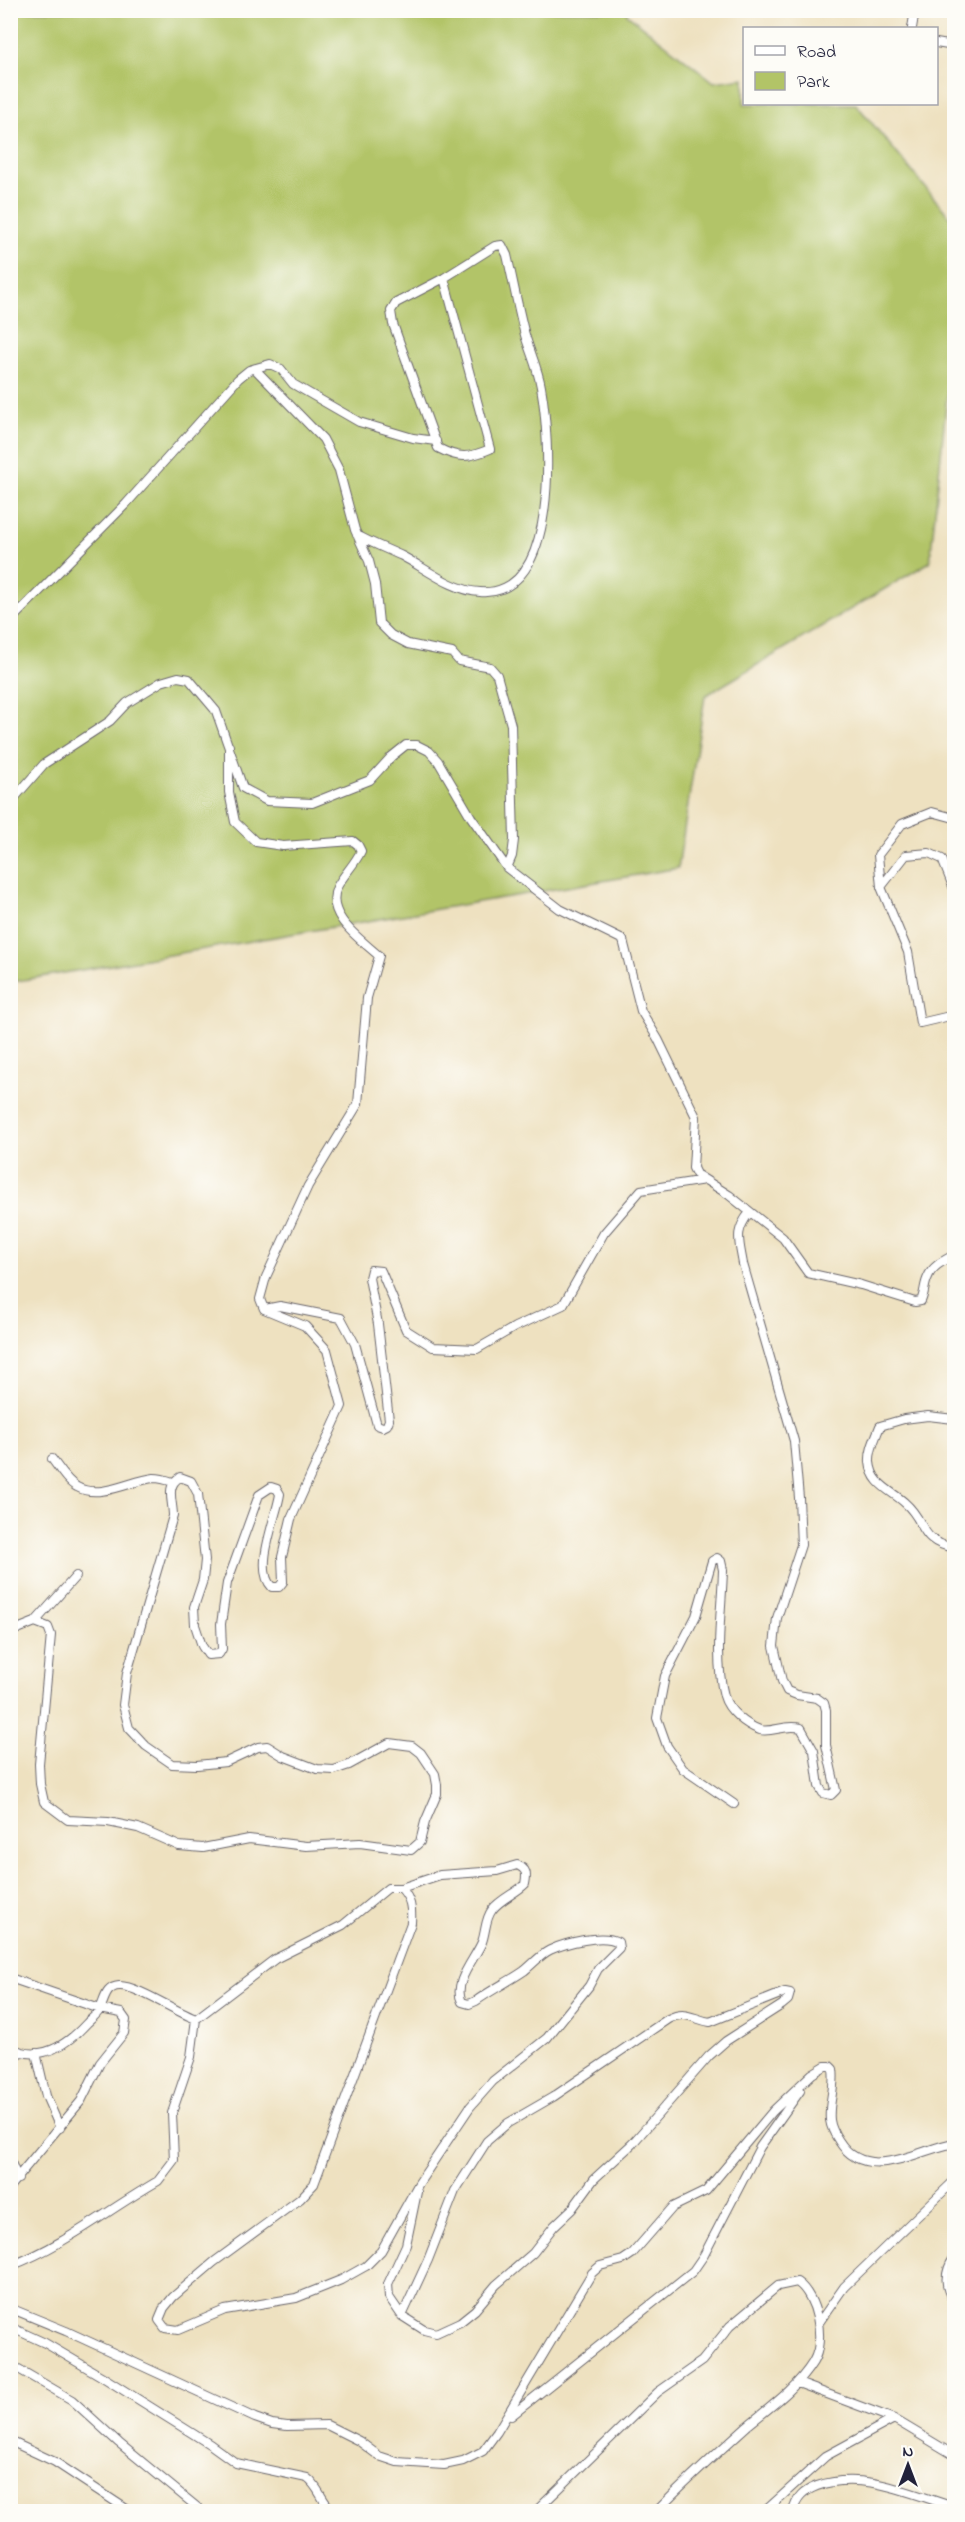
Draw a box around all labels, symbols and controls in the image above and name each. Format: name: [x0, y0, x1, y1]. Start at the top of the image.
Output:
legend: [743, 27, 938, 105]
text: Road: [797, 40, 836, 66]
text: Park: [797, 70, 830, 96]
north arrow: [878, 2435, 938, 2495]
text: N: [903, 2440, 914, 2464]

